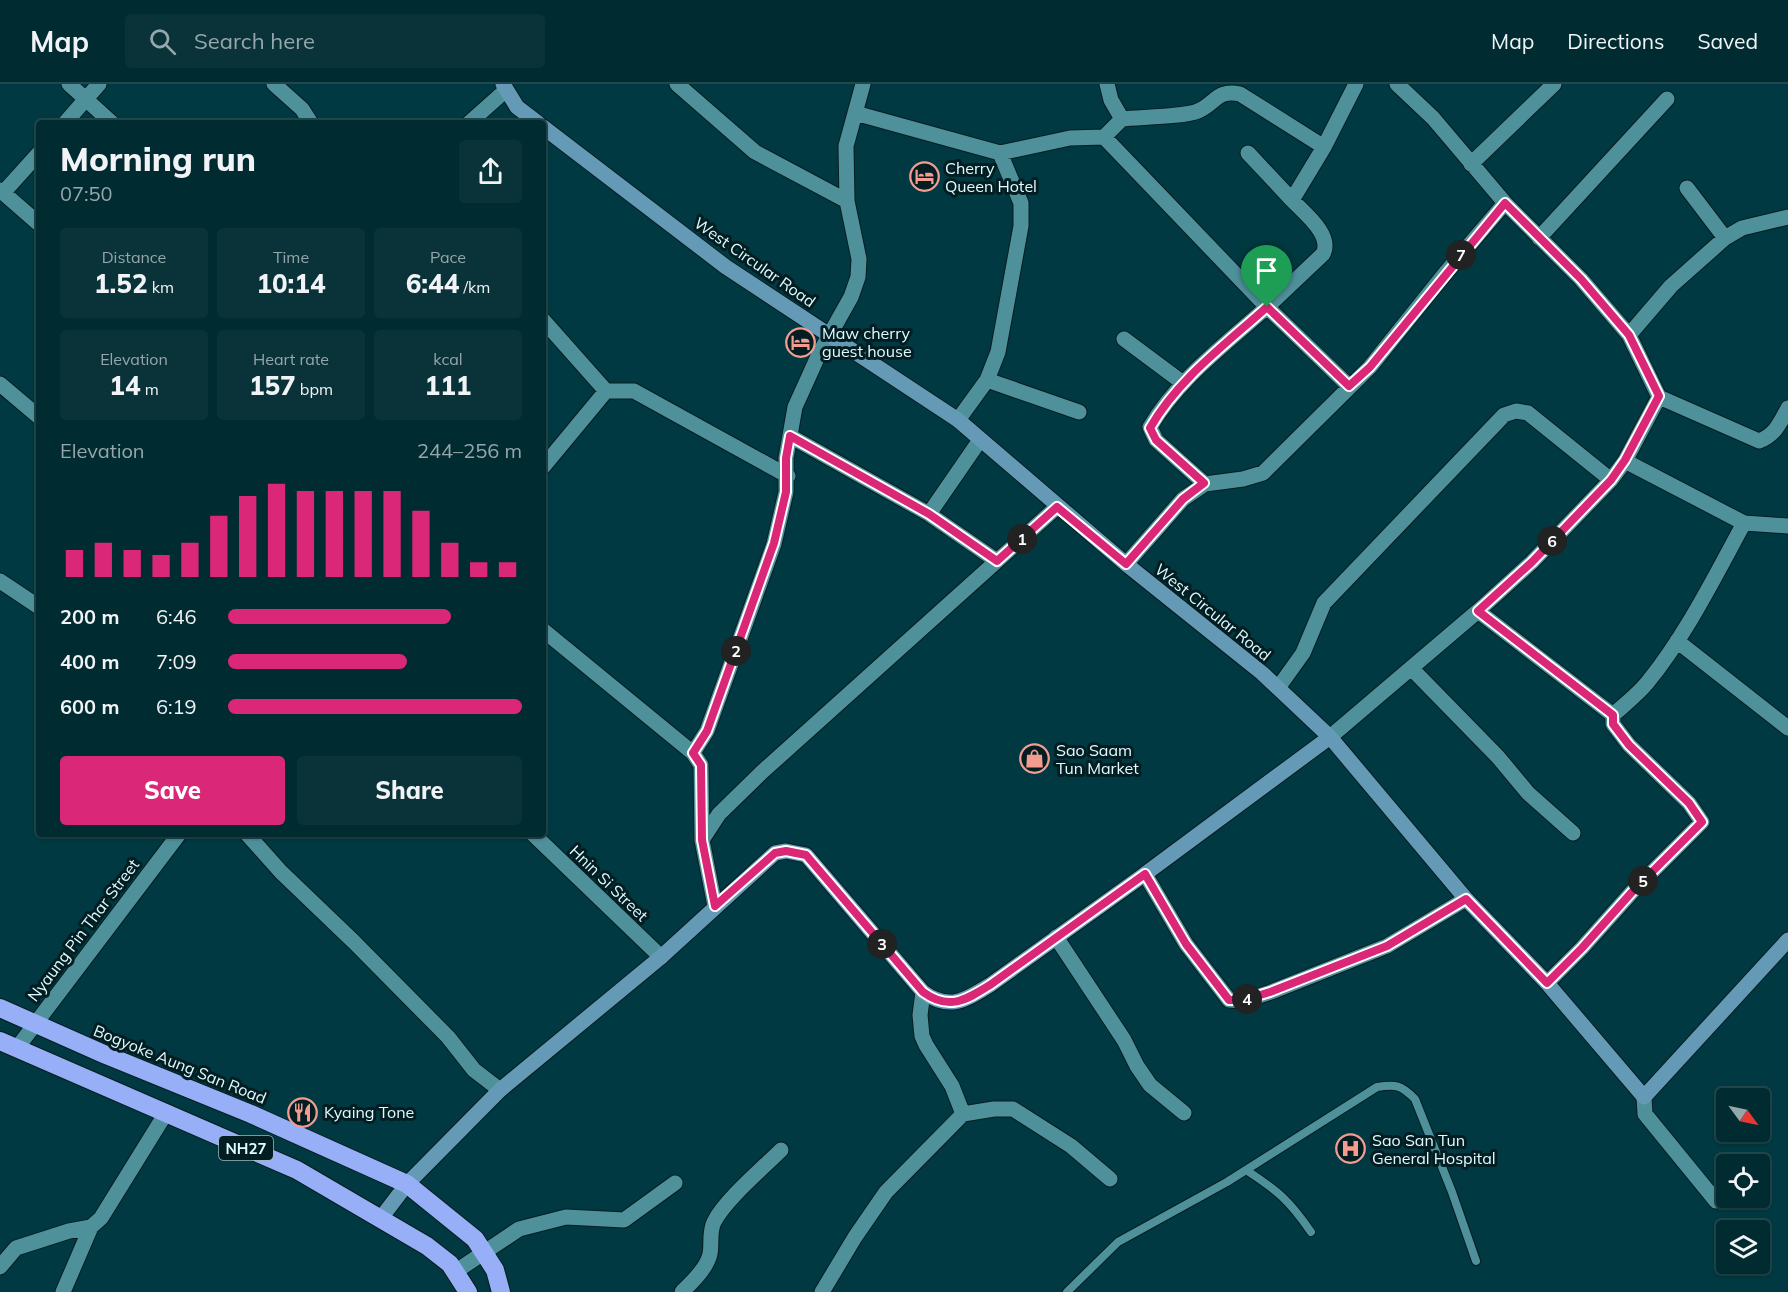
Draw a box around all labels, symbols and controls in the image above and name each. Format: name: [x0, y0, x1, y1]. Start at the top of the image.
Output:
search box: [125, 14, 545, 68]
text: Map: [30, 24, 89, 59]
icon: search: [146, 25, 179, 58]
text: Search here: [194, 27, 315, 55]
text: Map: [1491, 28, 1534, 54]
text: Directions: [1567, 28, 1664, 54]
text: Saved: [1697, 28, 1758, 54]
text: Morning run: [60, 138, 256, 179]
button: share: [459, 140, 522, 203]
place label: Cherry Queen Hotel: [945, 158, 1037, 196]
hotel icon: Cherry Queen Hotel: [908, 161, 940, 193]
text: 07:50: [60, 181, 113, 206]
street label: West Circular Road: [691, 213, 819, 311]
pin: 7: [1446, 240, 1476, 270]
pin: [1241, 245, 1292, 307]
text: 7: [1456, 245, 1466, 265]
text: Distance: [102, 247, 166, 267]
text: Time: [273, 247, 309, 267]
text: Pace: [430, 247, 466, 267]
icon: arrive: [1250, 254, 1283, 287]
text: 1.52: [94, 267, 148, 300]
text: 10:14: [256, 267, 326, 300]
text: 6:44: [406, 267, 459, 300]
text: km: [148, 277, 174, 297]
text: /km: [459, 277, 490, 297]
place label: Maw cherry guest house: [822, 323, 912, 361]
hotel icon: Maw cherry guest house: [785, 326, 817, 358]
text: Elevation: [100, 349, 168, 369]
text: Heart rate: [253, 349, 329, 369]
text: kcal: [433, 349, 463, 369]
text: 14: [109, 369, 140, 402]
text: 157: [249, 369, 296, 402]
text: 111: [425, 369, 471, 402]
text: m: [140, 379, 159, 399]
text: bpm: [296, 379, 333, 399]
text: Elevation: [60, 438, 145, 463]
text: 244–256 m: [417, 438, 522, 463]
pin: 1: [1007, 524, 1037, 554]
pin: 6: [1537, 526, 1567, 556]
text: 1: [1017, 529, 1027, 549]
text: 6: [1547, 531, 1557, 551]
street label: West Circular Road: [1151, 559, 1275, 665]
text: 200 m: [60, 604, 119, 629]
text: 6:46: [156, 604, 197, 629]
pin: 2: [721, 636, 751, 666]
text: 2: [731, 641, 741, 661]
text: 400 m: [60, 649, 119, 674]
text: 7:09: [156, 649, 197, 674]
text: 600 m: [60, 694, 119, 719]
text: 6:19: [156, 694, 197, 719]
place label: Sao Saam Tun Market: [1056, 740, 1139, 778]
shop icon: Sao Saam Tun Market: [1019, 743, 1051, 775]
button: Save: [60, 756, 285, 825]
button: Share: [297, 756, 522, 825]
street label: Hnin Si Street: [566, 841, 653, 926]
street label: Nyaung Pin Thar Street: [23, 855, 143, 1005]
pin: 5: [1628, 866, 1658, 896]
text: 5: [1638, 871, 1648, 891]
pin: 3: [867, 929, 897, 959]
text: 3: [877, 934, 887, 954]
pin: 4: [1232, 984, 1262, 1014]
text: 4: [1242, 989, 1252, 1009]
street label: Bogyoke Aung San Road: [91, 1020, 269, 1108]
north arrow: [1716, 1088, 1770, 1142]
map controls: [1716, 1088, 1770, 1274]
restaurant icon: Kyaing Tone: [287, 1096, 319, 1128]
place label: Kyaing Tone: [324, 1102, 414, 1122]
place label: Sao San Tun General Hospital: [1372, 1130, 1496, 1168]
hospital icon: Sao San Tun General Hospital: [1335, 1133, 1367, 1165]
road number: NH27: [219, 1136, 273, 1160]
button: locate: [1716, 1154, 1770, 1208]
button: layers: [1716, 1220, 1770, 1274]

